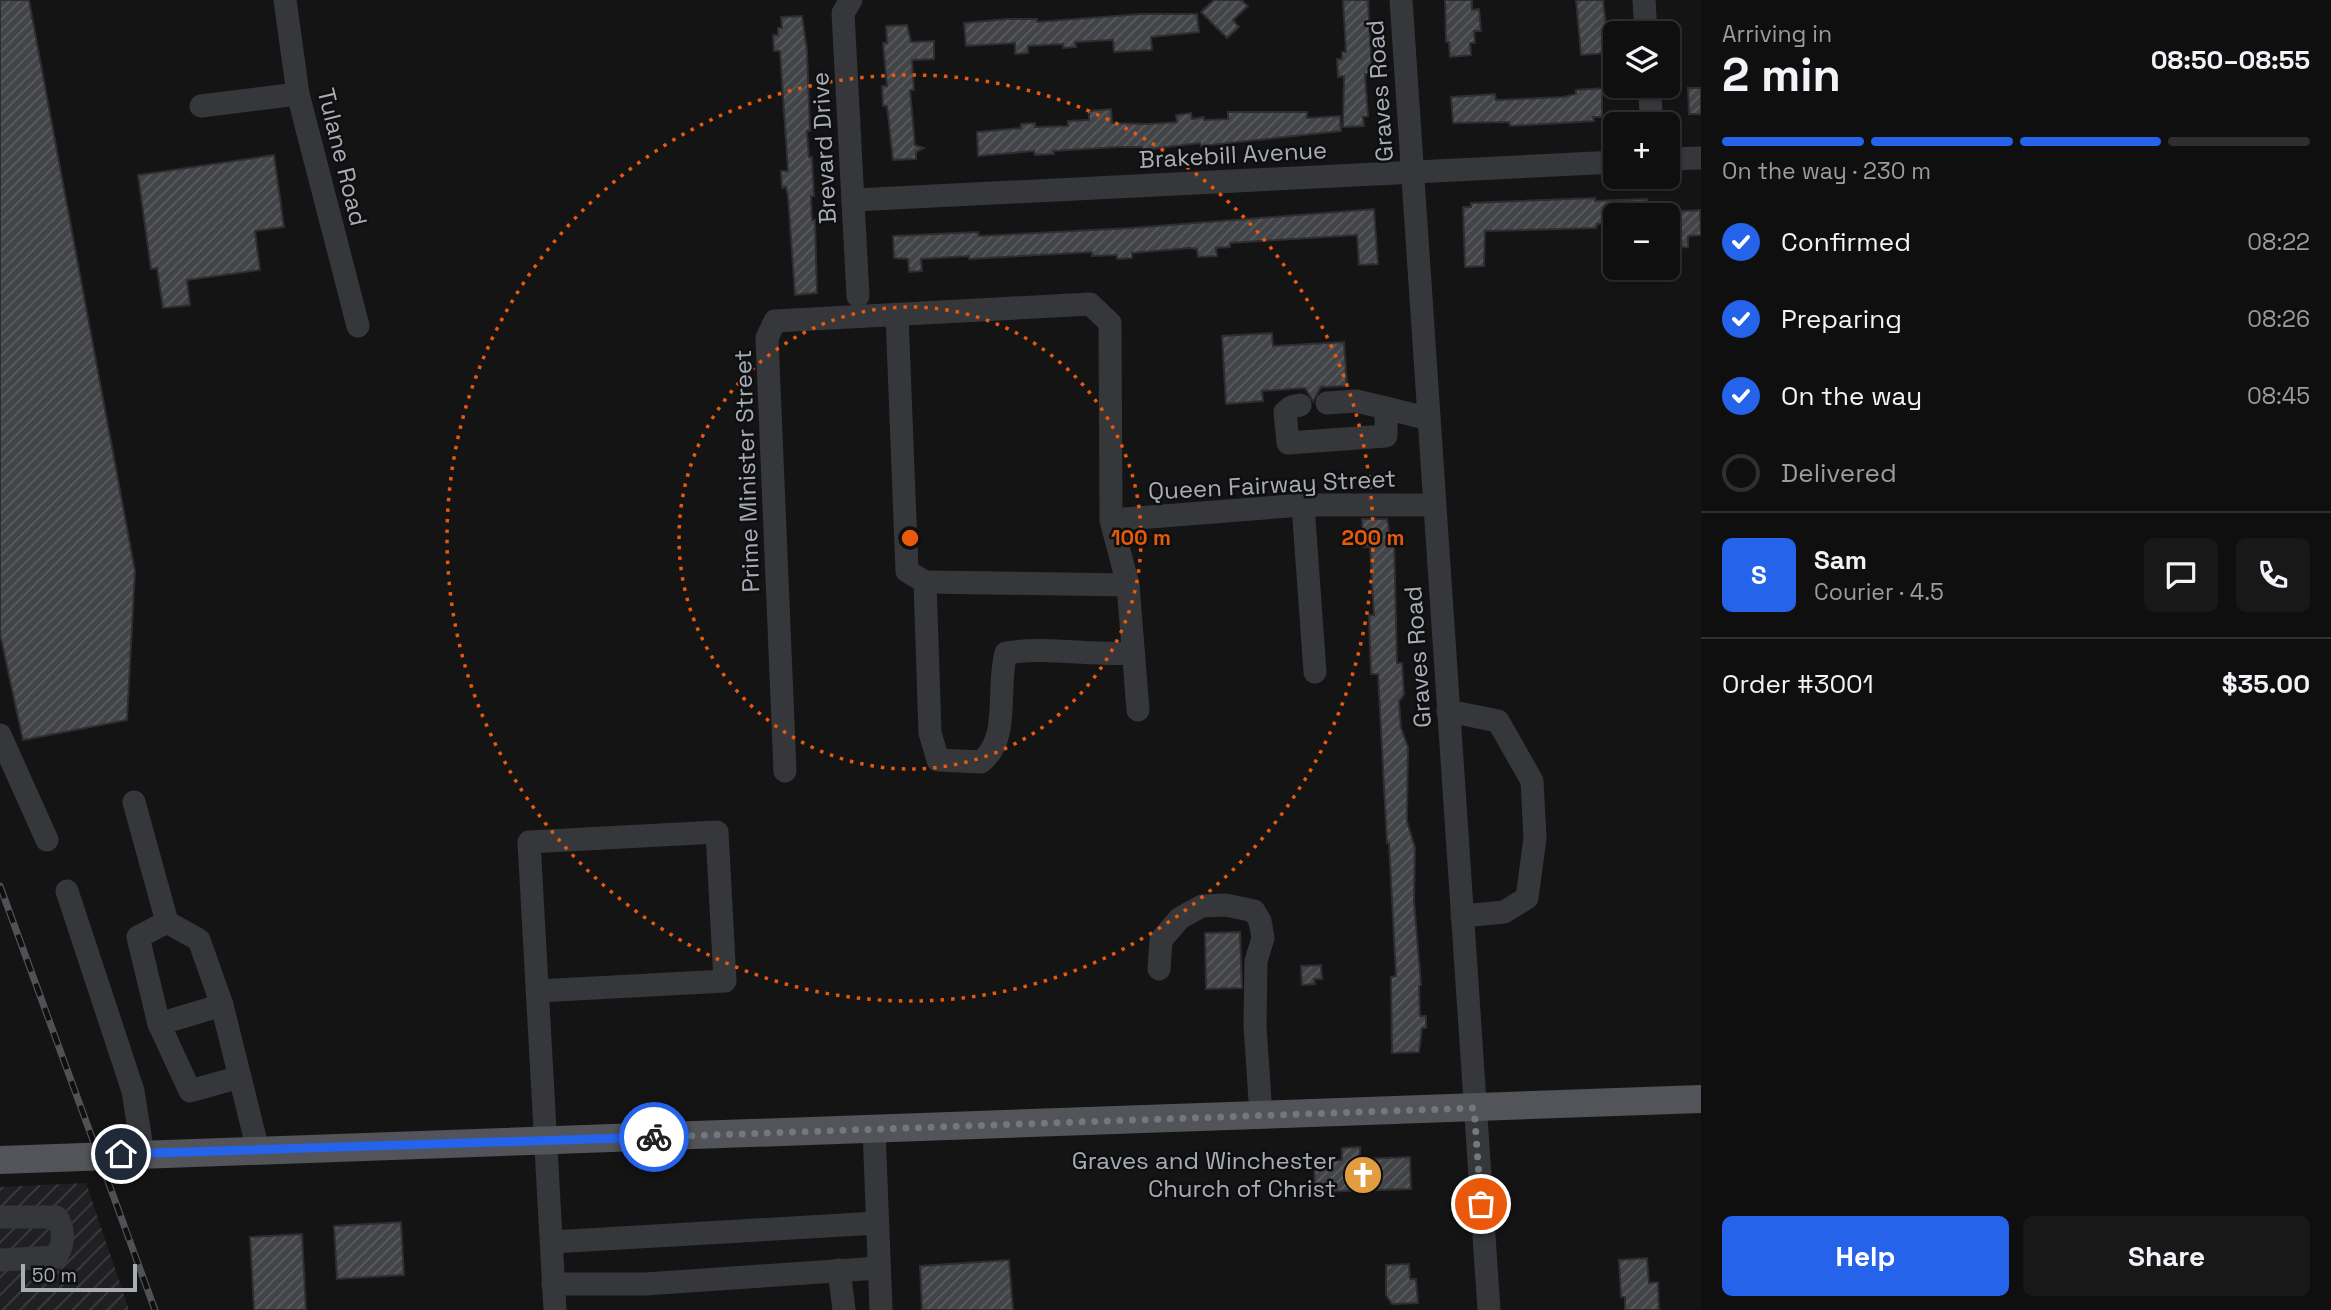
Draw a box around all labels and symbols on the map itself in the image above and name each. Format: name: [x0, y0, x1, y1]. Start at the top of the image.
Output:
street label: Graves Road: [1359, 19, 1400, 163]
street label: Brevard Drive: [804, 71, 843, 225]
street label: Tulane Road: [310, 85, 375, 229]
street label: Brakebill Avenue: [1138, 134, 1328, 175]
street label: Prime Minister Street: [727, 349, 766, 593]
street label: Queen Fairway Street: [1147, 463, 1397, 506]
text: 100 m: [1111, 524, 1171, 551]
text: 200 m: [1342, 524, 1404, 551]
centre of rings: [898, 526, 922, 550]
street label: Graves Road: [1397, 585, 1438, 729]
courier: [619, 1102, 689, 1172]
pin: [91, 1124, 151, 1184]
place label: Graves and Winchester Church of Christ: [1072, 1145, 1336, 1204]
church icon: Graves and Winchester Church of Christ: [1342, 1154, 1384, 1196]
pin: [1451, 1174, 1511, 1234]
scale bar: [21, 1261, 136, 1293]

